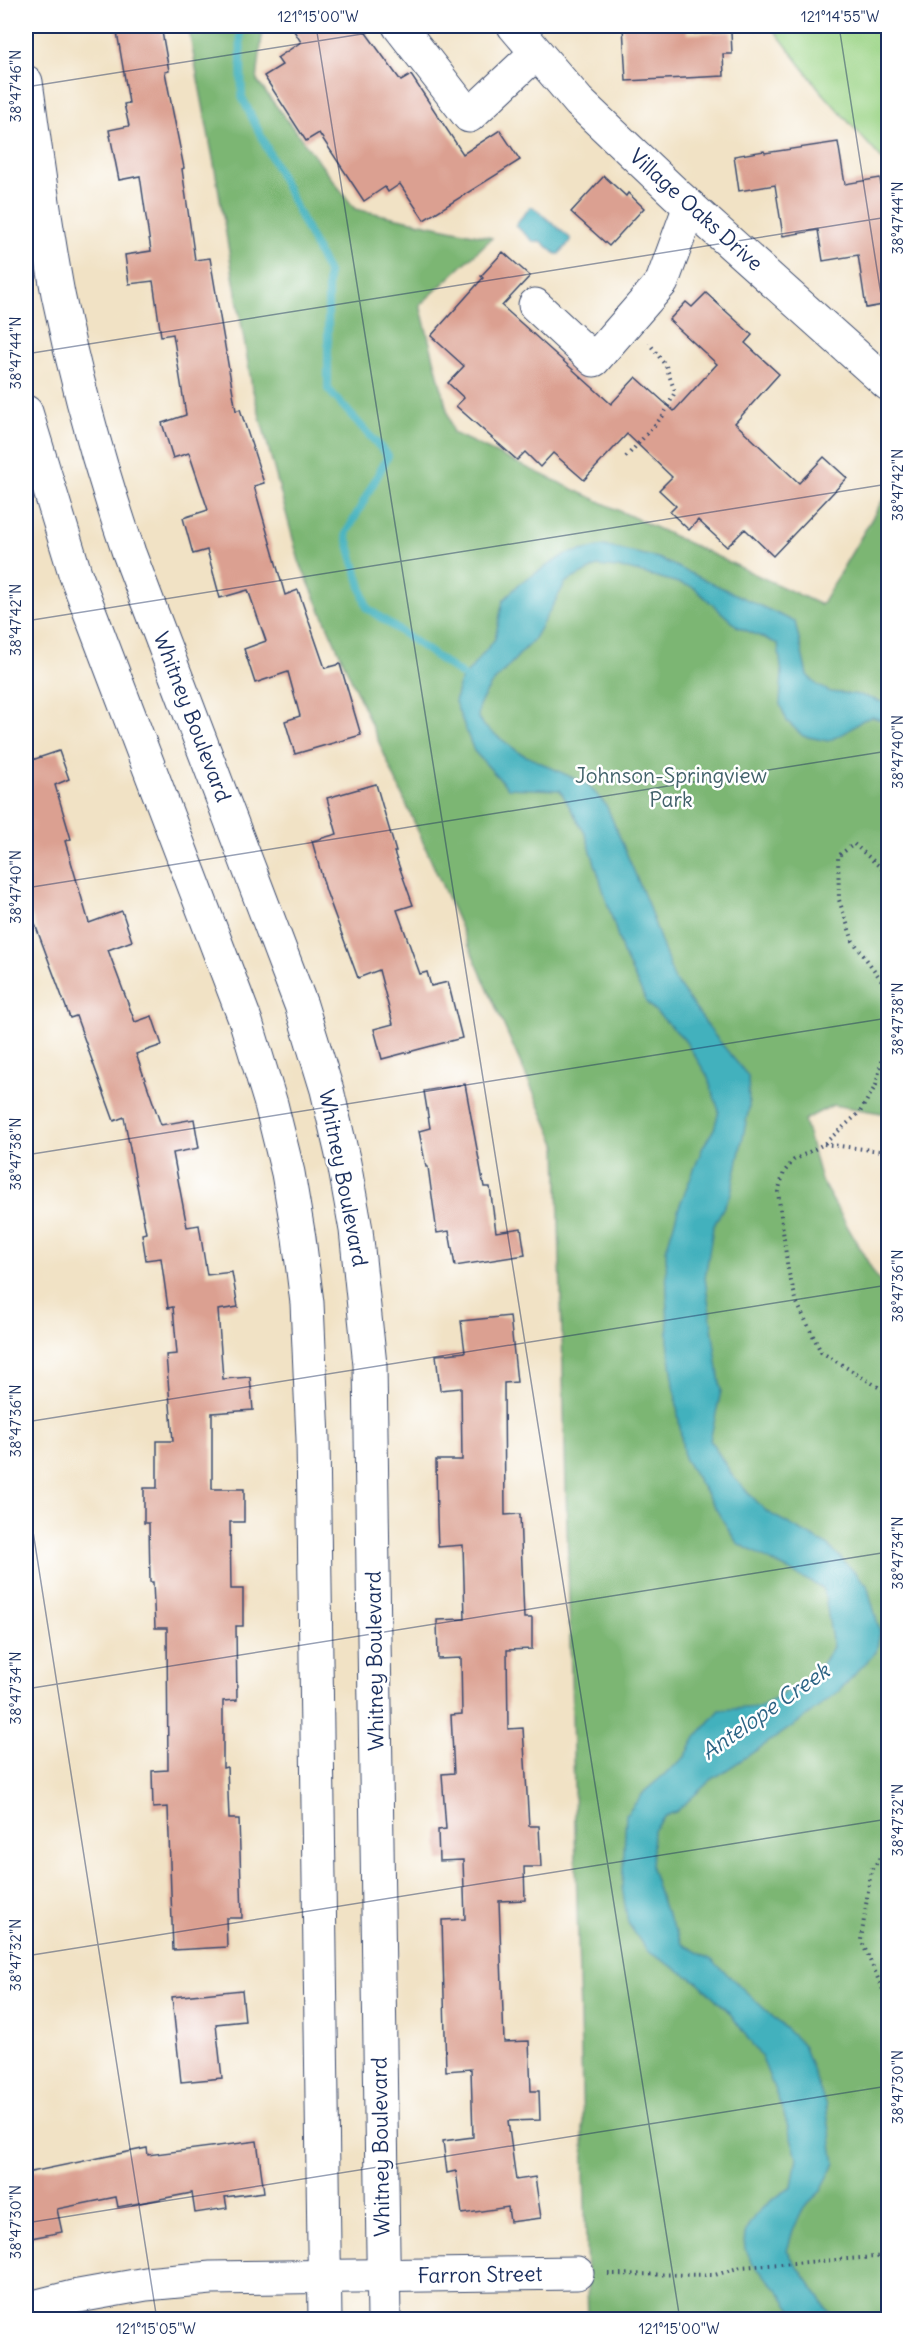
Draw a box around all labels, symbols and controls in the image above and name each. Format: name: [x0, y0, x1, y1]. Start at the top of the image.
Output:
text: 121°15'00"W: [277, 7, 359, 26]
text: 121°14'55"W: [801, 7, 880, 26]
text: 38°47'46"N: [6, 50, 25, 122]
street label: Village Oaks Drive: [624, 143, 769, 277]
text: 38°47'44"N: [888, 182, 907, 254]
text: 38°47'44"N: [6, 317, 25, 389]
text: 38°47'42"N: [888, 449, 907, 521]
text: 38°47'42"N: [6, 584, 25, 656]
street label: Whitney Boulevard: [148, 628, 237, 806]
text: 38°47'40"N: [888, 715, 907, 789]
park label: Johnson-Springview Park: [575, 762, 767, 813]
text: 38°47'40"N: [6, 850, 25, 924]
text: 38°47'38"N: [888, 982, 907, 1056]
street label: Whitney Boulevard: [313, 1087, 374, 1269]
text: 38°47'38"N: [6, 1117, 25, 1191]
text: 38°47'36"N: [888, 1249, 907, 1323]
text: 38°47'36"N: [6, 1384, 25, 1458]
text: 38°47'34"N: [888, 1516, 907, 1590]
street label: Whitney Boulevard: [359, 1571, 390, 1751]
text: 38°47'34"N: [6, 1651, 25, 1725]
water label: Antelope Creek: [695, 1655, 836, 1766]
text: 38°47'32"N: [888, 1784, 907, 1856]
text: 38°47'32"N: [6, 1919, 25, 1991]
text: 38°47'30"N: [888, 2050, 907, 2124]
street label: Whitney Boulevard: [365, 2057, 396, 2237]
text: 38°47'30"N: [6, 2185, 25, 2259]
street label: Farron Street: [417, 2260, 543, 2289]
text: 121°15'05"W: [116, 2319, 196, 2338]
text: 121°15'00"W: [638, 2319, 720, 2338]

